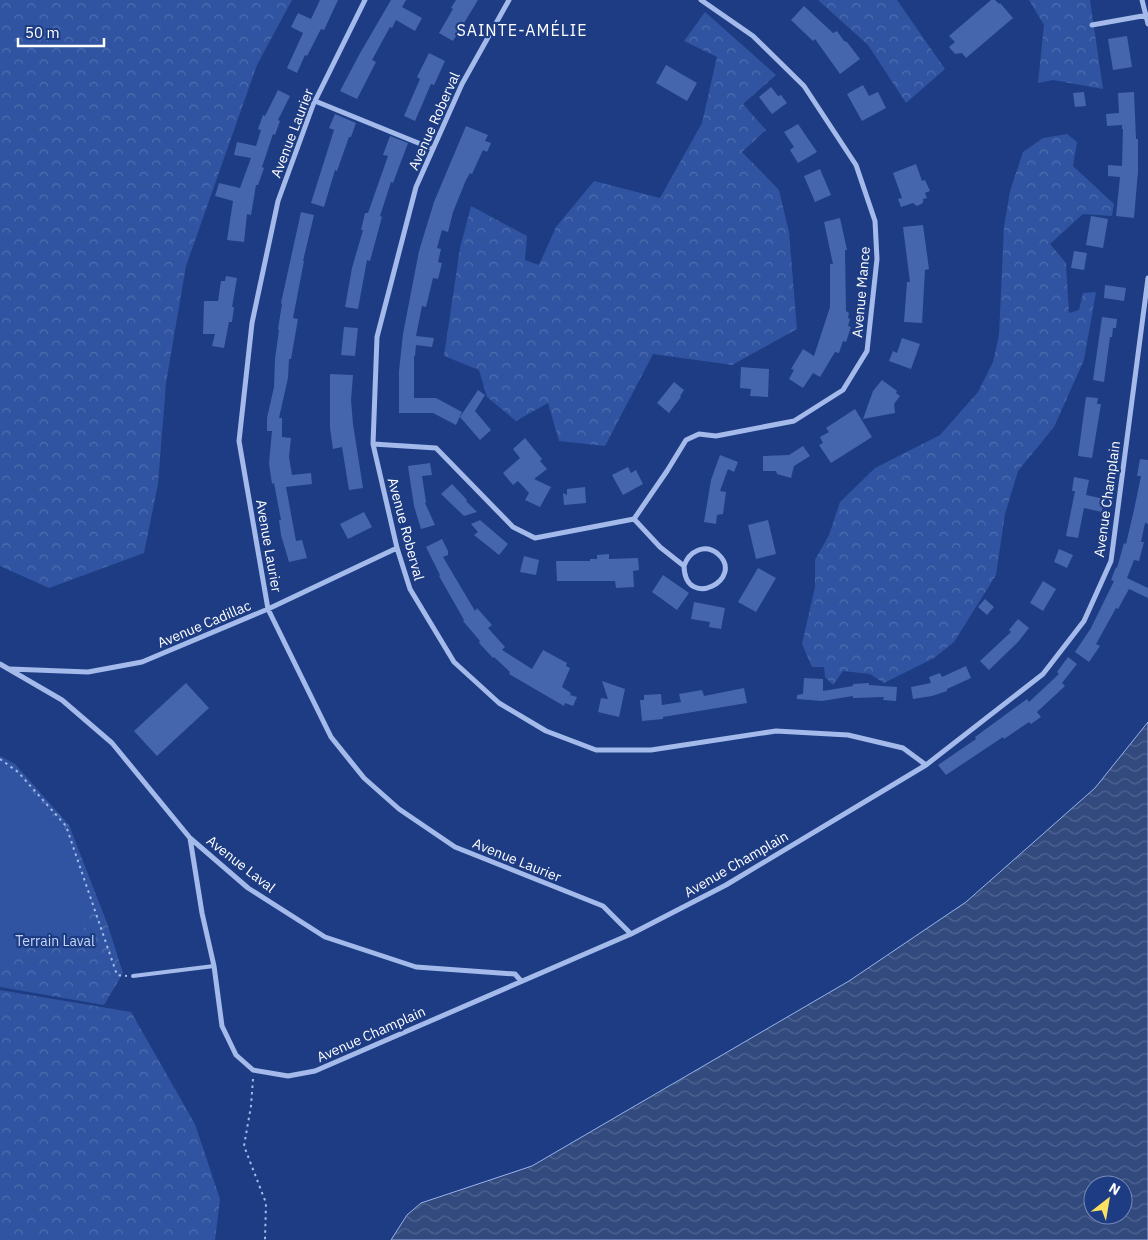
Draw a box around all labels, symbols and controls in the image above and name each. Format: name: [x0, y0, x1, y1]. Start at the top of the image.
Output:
scale bar: [18, 15, 104, 47]
district label: SAINTE-AMÉLIE: [456, 19, 588, 40]
text: 50 m: [25, 23, 60, 42]
street label: Avenue Roberval: [404, 69, 464, 173]
street label: Avenue Laurier: [267, 86, 317, 180]
street label: Avenue Mance: [848, 245, 874, 338]
street label: Avenue Champlain: [1090, 440, 1124, 558]
street label: Avenue Roberval: [384, 476, 428, 583]
street label: Avenue Laurier: [252, 498, 286, 594]
street label: Avenue Cadillac: [155, 596, 253, 652]
street label: Avenue Champlain: [681, 827, 791, 901]
street label: Avenue Laval: [203, 832, 279, 897]
street label: Avenue Laurier: [470, 834, 564, 886]
park label: Terrain Laval: [15, 932, 95, 950]
street label: Avenue Champlain: [314, 1002, 428, 1066]
north arrow: [1083, 1175, 1133, 1225]
text: N: [1106, 1179, 1124, 1199]

